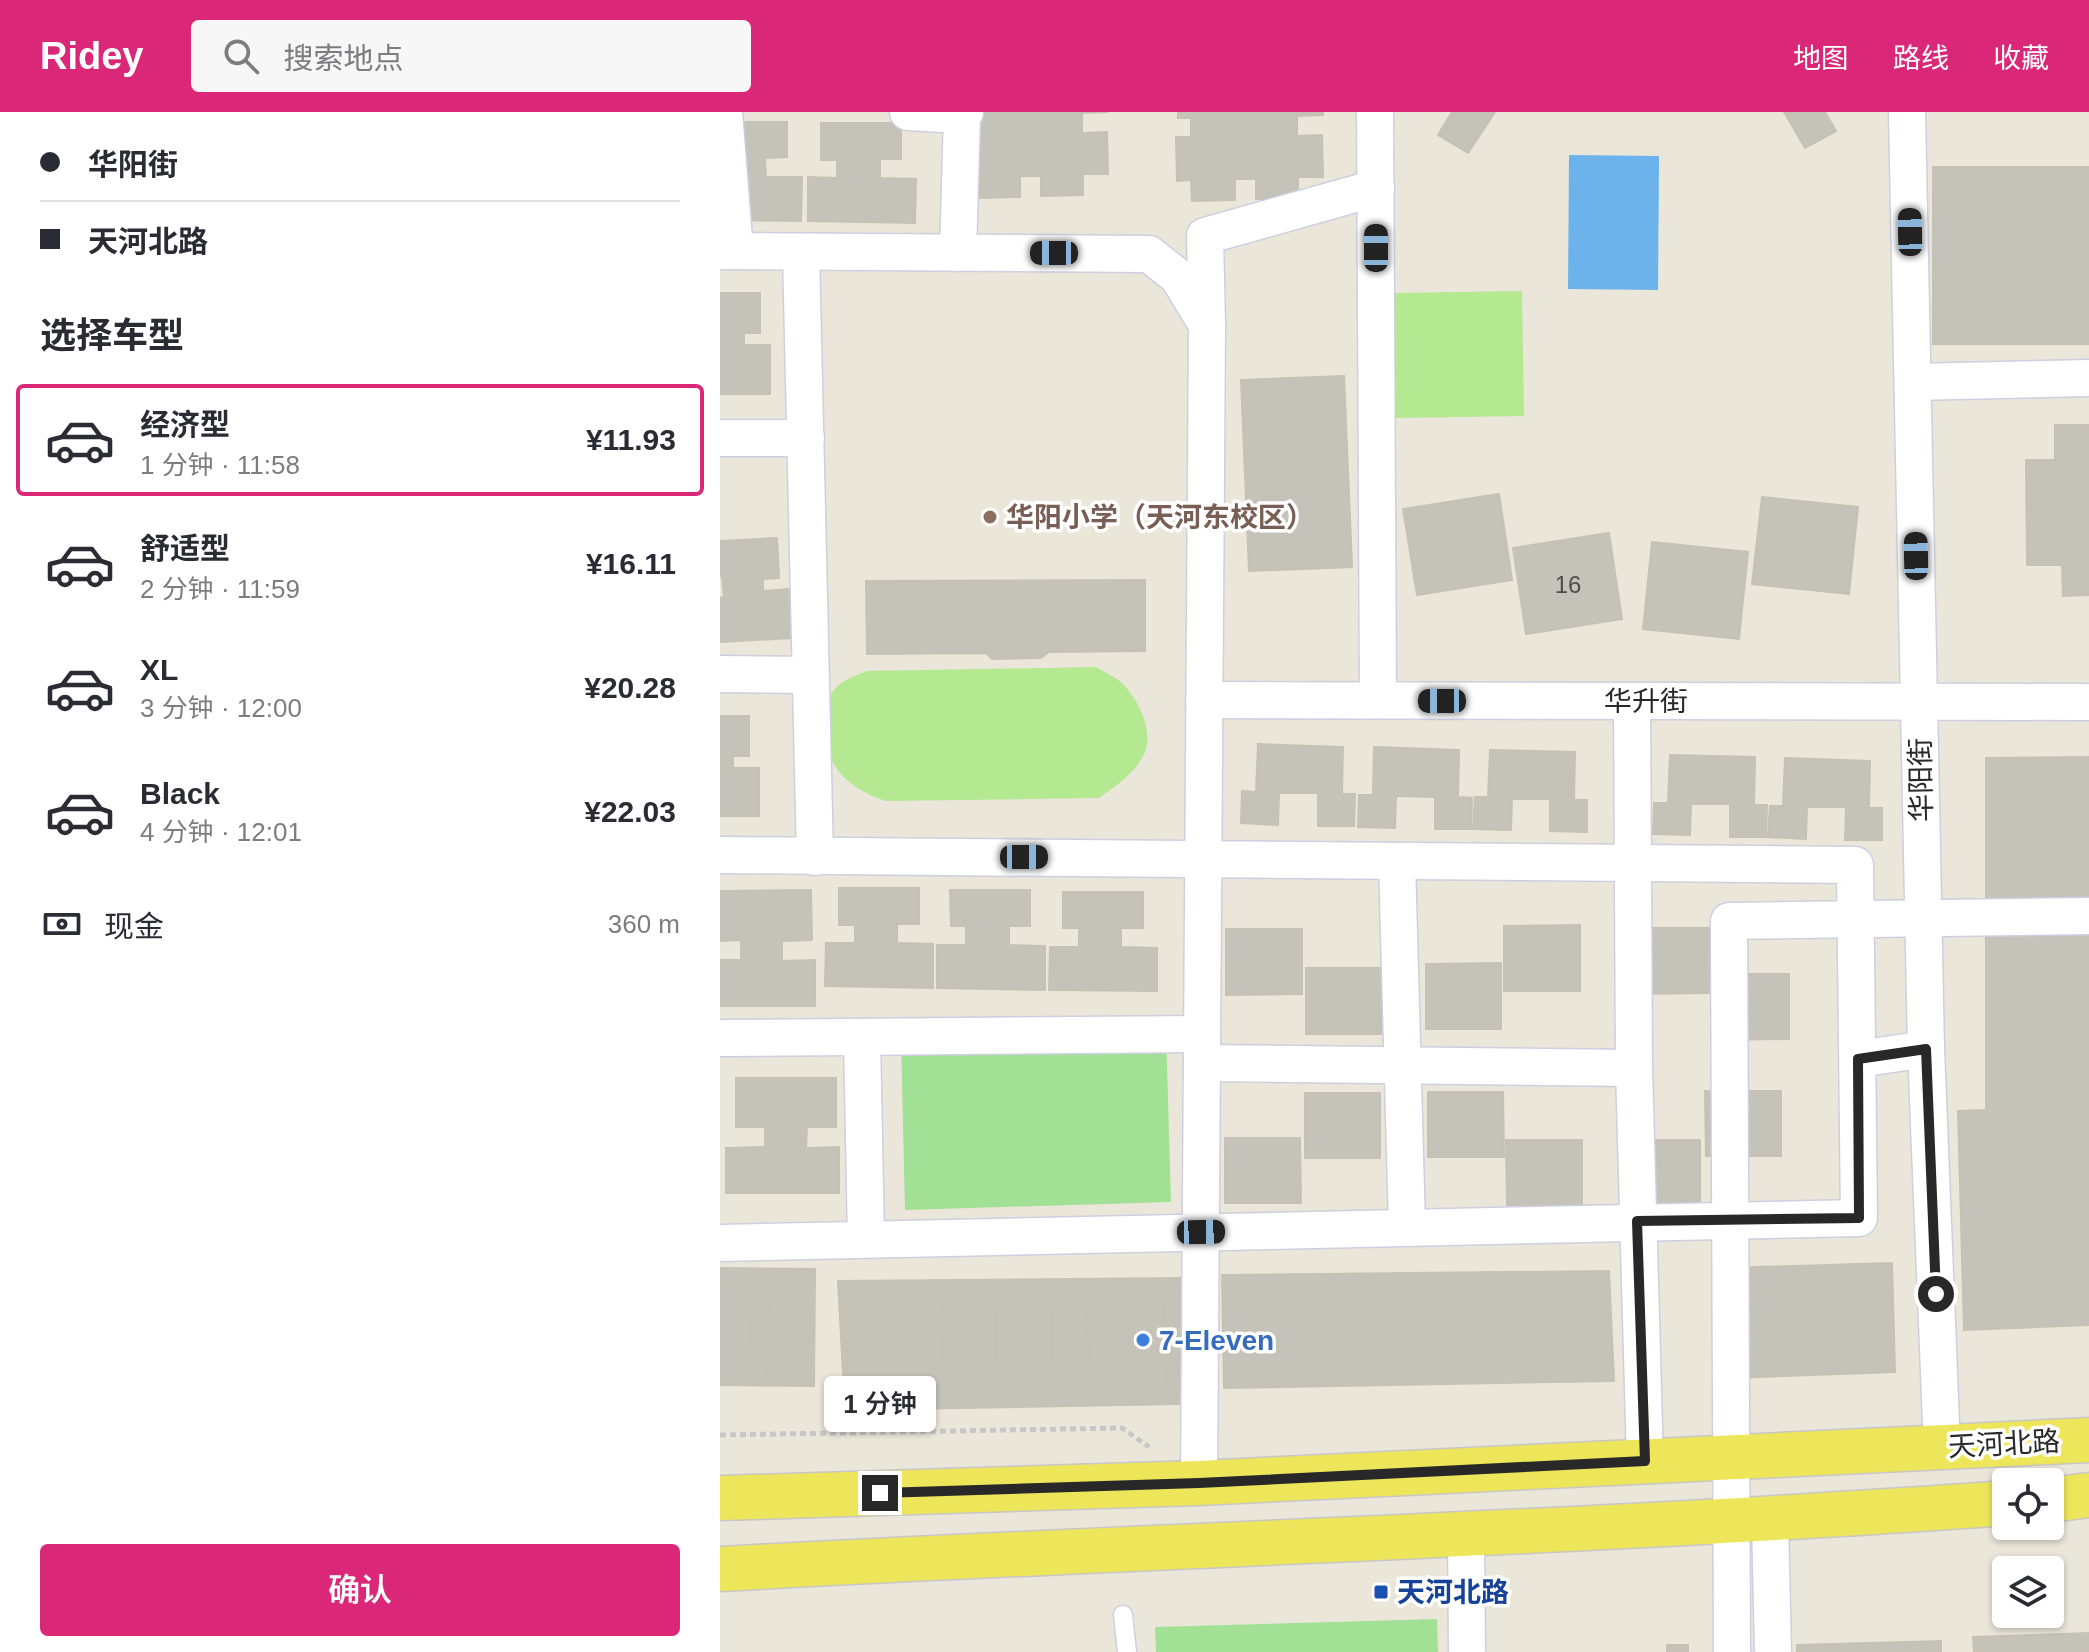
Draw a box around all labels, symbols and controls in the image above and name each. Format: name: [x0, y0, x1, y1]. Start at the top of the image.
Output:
search box: [191, 20, 751, 92]
icon: search: [219, 34, 263, 78]
text: Ridey: [40, 35, 143, 77]
text: 搜索地点: [283, 42, 403, 75]
text: 地图: [1793, 43, 1849, 74]
text: 路线: [1893, 43, 1949, 74]
text: 收藏: [1993, 43, 2049, 74]
text: 华阳街: [88, 148, 178, 181]
car: [1898, 208, 1922, 256]
car: [1364, 224, 1388, 272]
text: 天河北路: [88, 225, 208, 258]
car: [1030, 241, 1078, 265]
text: 选择车型: [40, 315, 184, 356]
icon: car: [44, 404, 116, 476]
text: 经济型: [140, 408, 230, 441]
text: ¥11.93: [586, 423, 676, 456]
text: 1 分钟 · 11:58: [140, 450, 300, 480]
place label: 华阳小学（天河东校区）: [1006, 502, 1314, 533]
marker: 华阳小学（天河东校区）: [981, 508, 999, 526]
icon: car: [44, 528, 116, 600]
text: 舒适型: [140, 532, 230, 565]
car: [1904, 532, 1928, 580]
text: ¥16.11: [586, 547, 676, 580]
house number: 16: [1555, 571, 1581, 598]
text: 2 分钟 · 11:59: [140, 574, 300, 604]
icon: car: [44, 652, 116, 724]
text: XL: [140, 653, 178, 686]
text: ¥20.28: [584, 671, 676, 704]
street label: 华升街: [1604, 686, 1688, 717]
car: [1418, 689, 1466, 713]
text: 3 分钟 · 12:00: [140, 693, 302, 723]
street label: 华阳街: [1905, 738, 1937, 822]
icon: car: [44, 776, 116, 848]
text: Black: [140, 777, 220, 810]
text: ¥22.03: [584, 795, 676, 828]
text: 4 分钟 · 12:01: [140, 817, 302, 847]
car: [1000, 845, 1048, 869]
icon: cash: [40, 902, 84, 946]
text: 360 m: [608, 909, 680, 939]
text: 现金: [104, 910, 164, 943]
car: [1177, 1220, 1225, 1244]
route start: [1918, 1276, 1954, 1312]
place label: 7-Eleven: [1159, 1325, 1274, 1356]
marker: 7-Eleven: [1134, 1331, 1152, 1349]
callout: 1 分钟: [824, 1377, 936, 1433]
text: 1 分钟: [843, 1389, 917, 1419]
street label: 天河北路: [1947, 1426, 2061, 1462]
map controls: [1992, 1468, 2064, 1628]
button: locate: [1992, 1468, 2064, 1540]
route end: [862, 1475, 898, 1511]
button: 确认: [40, 1544, 680, 1636]
button: layers: [1992, 1556, 2064, 1628]
place label: 天河北路: [1397, 1577, 1509, 1608]
marker: 天河北路: [1372, 1583, 1390, 1601]

